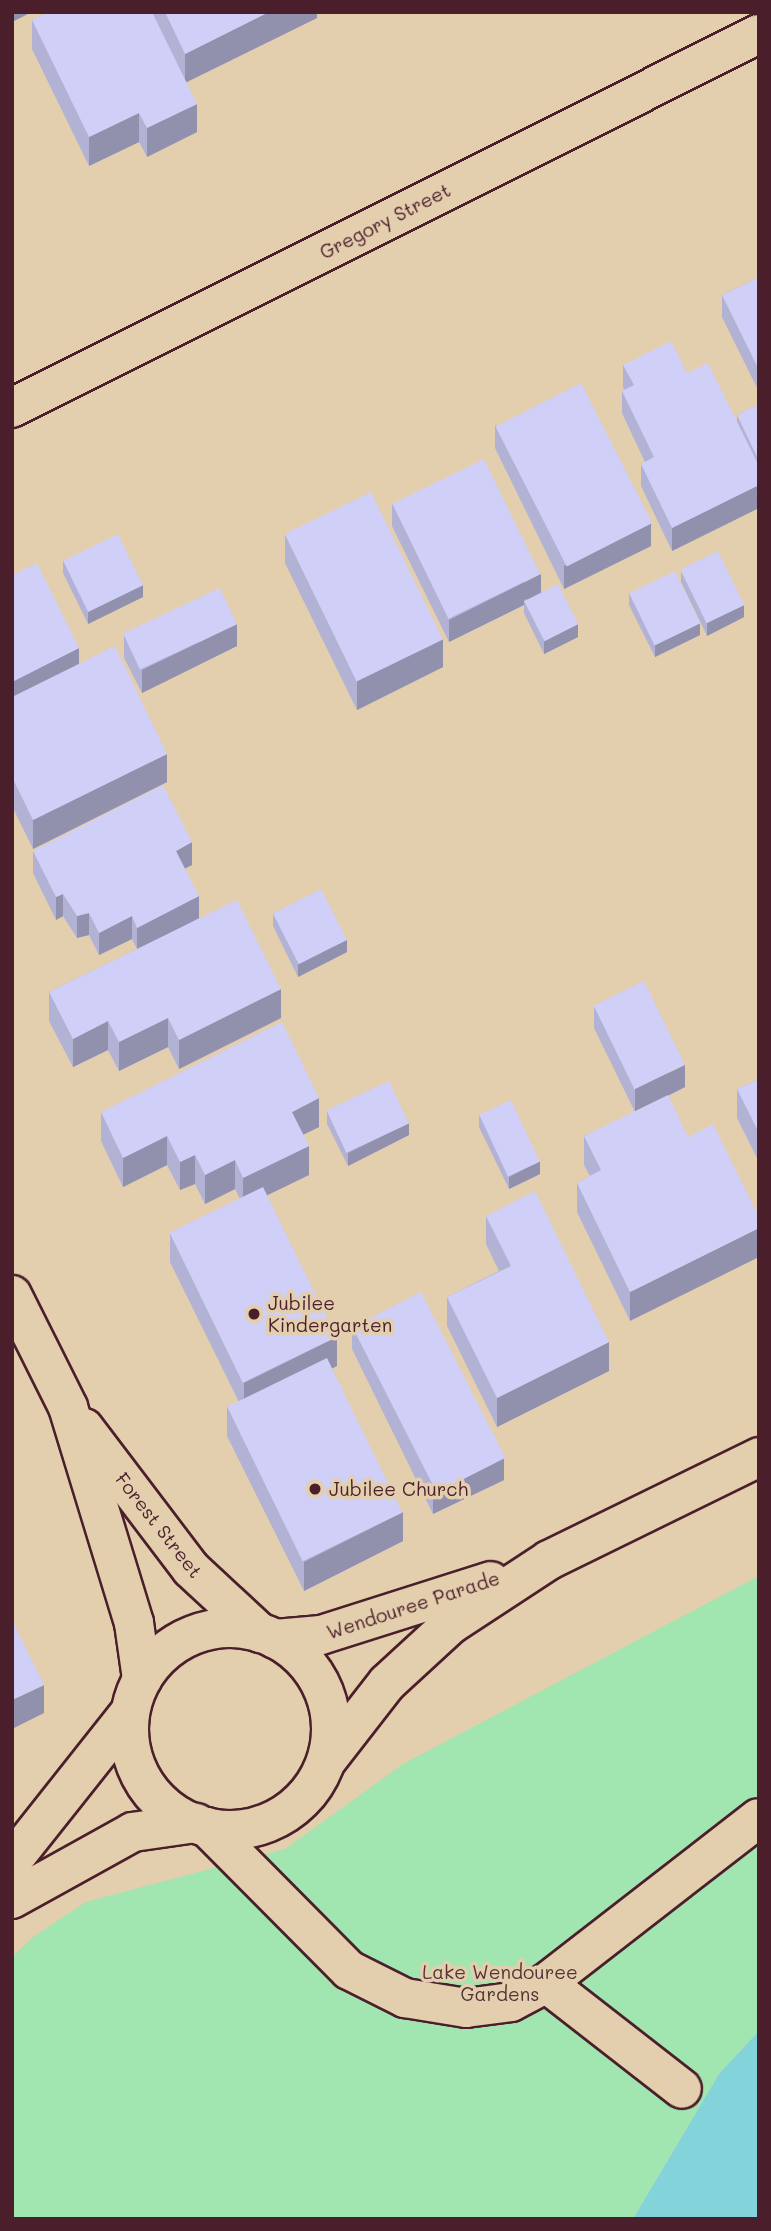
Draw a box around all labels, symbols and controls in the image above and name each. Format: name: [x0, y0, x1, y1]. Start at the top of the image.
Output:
street label: Gregory Street: [316, 178, 454, 264]
place label: Jubilee Kindergarten: [268, 1292, 392, 1336]
marker: Jubilee Kindergarten: [246, 1306, 262, 1322]
street label: Forest Street: [111, 1468, 207, 1582]
place label: Jubilee Church: [329, 1478, 468, 1500]
marker: Jubilee Church: [307, 1481, 323, 1497]
street label: Wendouree Parade: [324, 1566, 502, 1644]
park label: Lake Wendouree Gardens: [422, 1961, 578, 2005]

